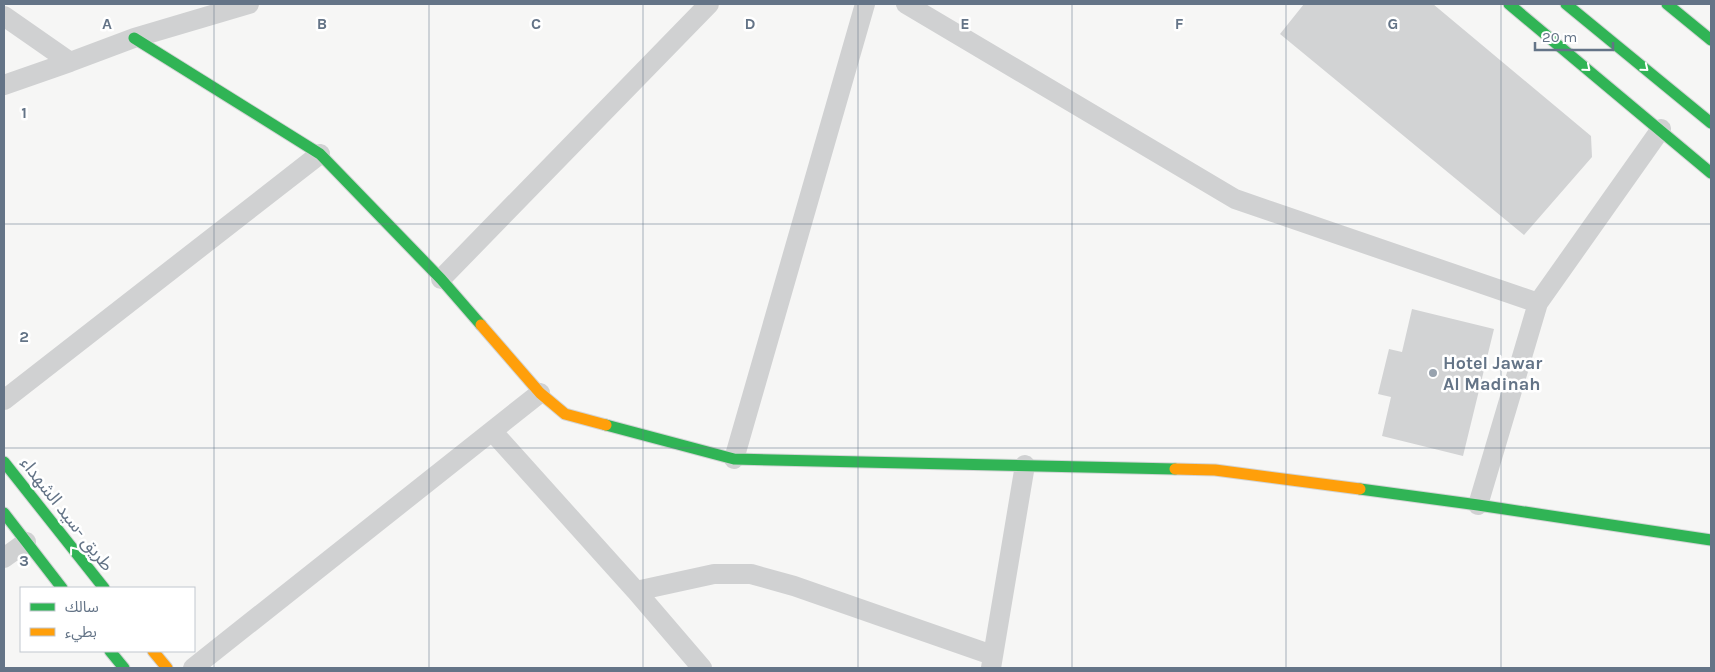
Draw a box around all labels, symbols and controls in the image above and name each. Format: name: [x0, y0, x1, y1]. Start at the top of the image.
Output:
text: A: [102, 14, 112, 33]
text: B: [317, 14, 327, 33]
text: C: [531, 14, 541, 33]
text: D: [745, 14, 756, 33]
text: E: [960, 14, 970, 33]
text: F: [1175, 14, 1184, 33]
text: G: [1388, 14, 1398, 33]
scale bar: [1535, 20, 1612, 52]
text: 20 m: [1542, 28, 1577, 46]
one-way arrow: [1639, 62, 1648, 71]
one-way arrow: [1581, 63, 1590, 71]
text: 1: [21, 103, 27, 122]
text: 2: [19, 327, 29, 346]
place label: Hotel Jawar Al Madinah: [1443, 352, 1542, 395]
marker: Hotel Jawar Al Madinah: [1427, 367, 1439, 379]
street label: طريق -سيد الشهداء: [16, 453, 118, 575]
one-way arrow: [71, 547, 79, 556]
text: 3: [19, 551, 29, 570]
legend: [20, 587, 195, 652]
text: سالك: [65, 598, 99, 616]
text: بطيء: [65, 623, 97, 643]

